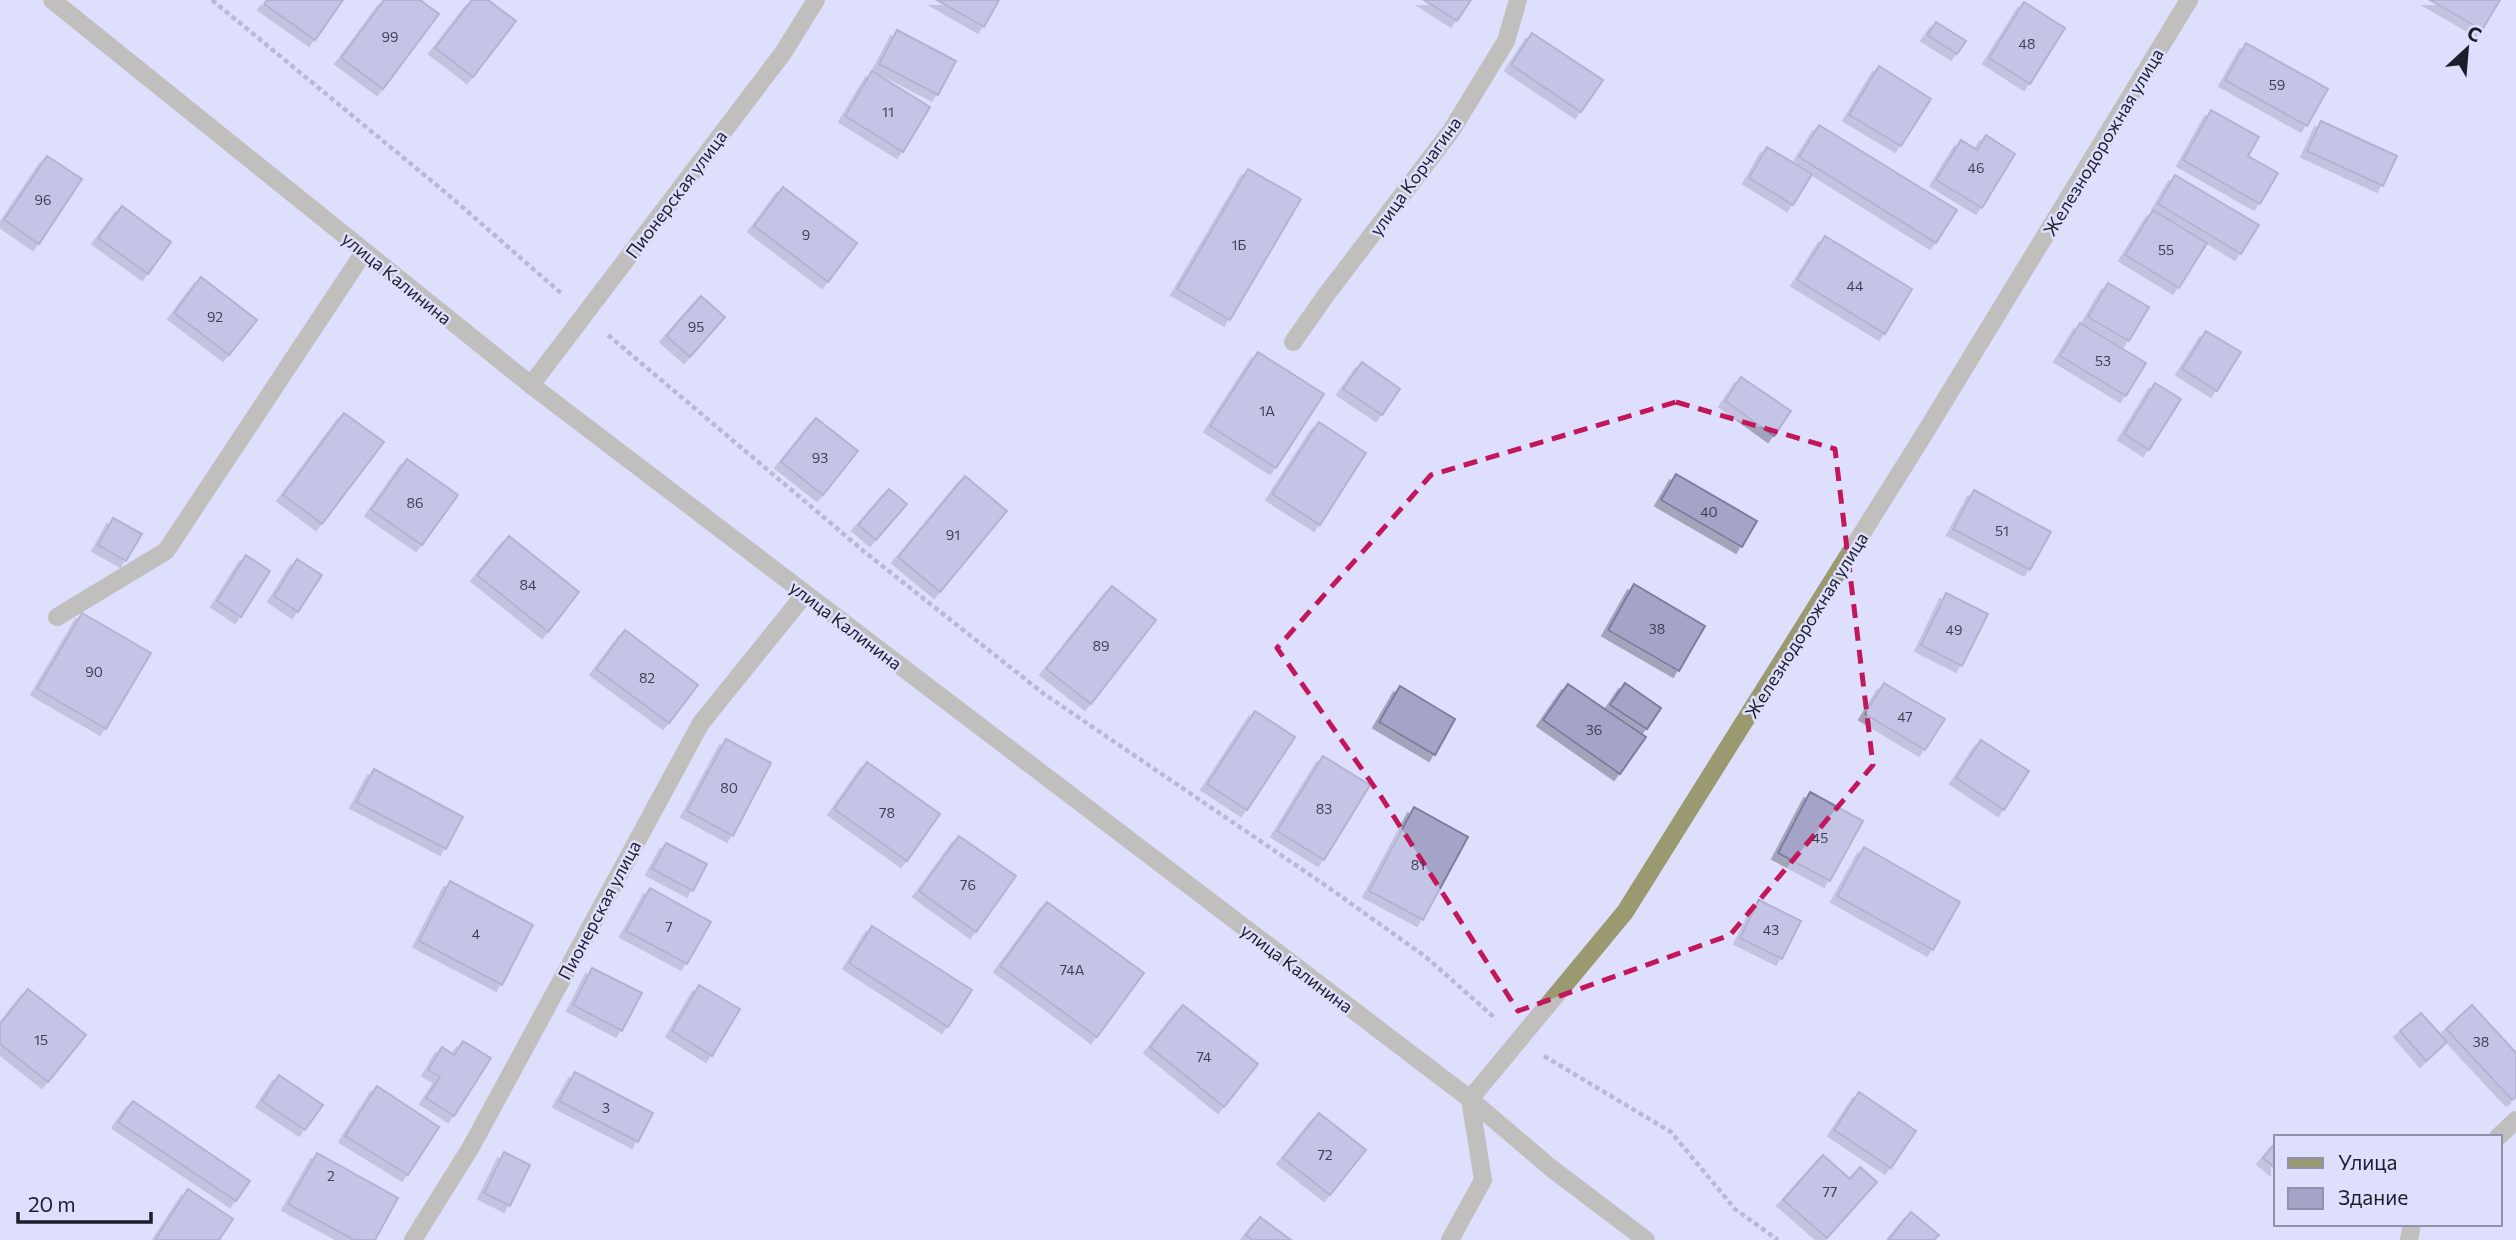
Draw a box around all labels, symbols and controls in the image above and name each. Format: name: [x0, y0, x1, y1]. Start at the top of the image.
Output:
north arrow: [2432, 14, 2502, 84]
text: С: [2464, 20, 2486, 46]
house number: 99: [382, 28, 399, 45]
house number: 48: [2019, 35, 2035, 52]
street label: Железнодорожная улица: [2038, 44, 2168, 240]
house number: 59: [2269, 76, 2285, 93]
house number: 11: [882, 103, 894, 120]
street label: улица Корчагина: [1364, 112, 1466, 240]
street label: Пионерская улица: [621, 126, 731, 262]
house number: 46: [1968, 159, 1984, 176]
house number: 96: [35, 191, 52, 208]
house number: 9: [802, 226, 810, 243]
street label: улица Калинина: [338, 227, 456, 329]
house number: 1Б: [1232, 236, 1247, 253]
house number: 55: [2158, 241, 2174, 258]
house number: 44: [1847, 277, 1864, 294]
house number: 92: [207, 308, 223, 325]
house number: 95: [688, 318, 704, 335]
house number: 53: [2095, 352, 2111, 369]
house number: 1А: [1259, 402, 1275, 419]
house number: 93: [812, 449, 828, 466]
house number: 86: [407, 494, 424, 511]
house number: 40: [1700, 503, 1718, 520]
house number: 51: [1995, 522, 2009, 539]
house number: 91: [946, 526, 960, 543]
street label: Железнодорожная улица: [1740, 528, 1872, 722]
house number: 84: [520, 576, 537, 593]
street label: улица Калинина: [785, 576, 907, 674]
house number: 38: [1649, 620, 1665, 637]
house number: 49: [1946, 621, 1962, 638]
house number: 89: [1093, 637, 1110, 654]
house number: 90: [85, 663, 103, 680]
house number: 82: [639, 669, 655, 686]
house number: 47: [1897, 708, 1913, 725]
house number: 36: [1586, 721, 1602, 738]
house number: 80: [720, 779, 738, 796]
house number: 83: [1316, 800, 1332, 817]
house number: 78: [879, 804, 895, 821]
house number: 45: [1812, 829, 1828, 846]
street label: Пионерская улица: [553, 836, 645, 984]
house number: 81: [1411, 856, 1425, 873]
house number: 76: [960, 876, 976, 893]
house number: 7: [665, 918, 673, 935]
street label: улица Калинина: [1236, 919, 1358, 1017]
house number: 43: [1763, 921, 1779, 938]
house number: 4: [472, 925, 481, 942]
house number: 74А: [1060, 961, 1085, 978]
house number: 15: [34, 1031, 48, 1048]
house number: 38: [2473, 1033, 2489, 1050]
house number: 74: [1197, 1048, 1212, 1065]
house number: 3: [602, 1099, 610, 1116]
legend: [2274, 1135, 2502, 1226]
house number: 72: [1317, 1146, 1333, 1163]
text: Улица: [2338, 1149, 2397, 1174]
house number: 2: [327, 1167, 335, 1184]
scale bar: [18, 1180, 150, 1224]
house number: 77: [1823, 1183, 1837, 1200]
text: Здание: [2338, 1184, 2408, 1209]
text: 20 m: [28, 1191, 76, 1216]

